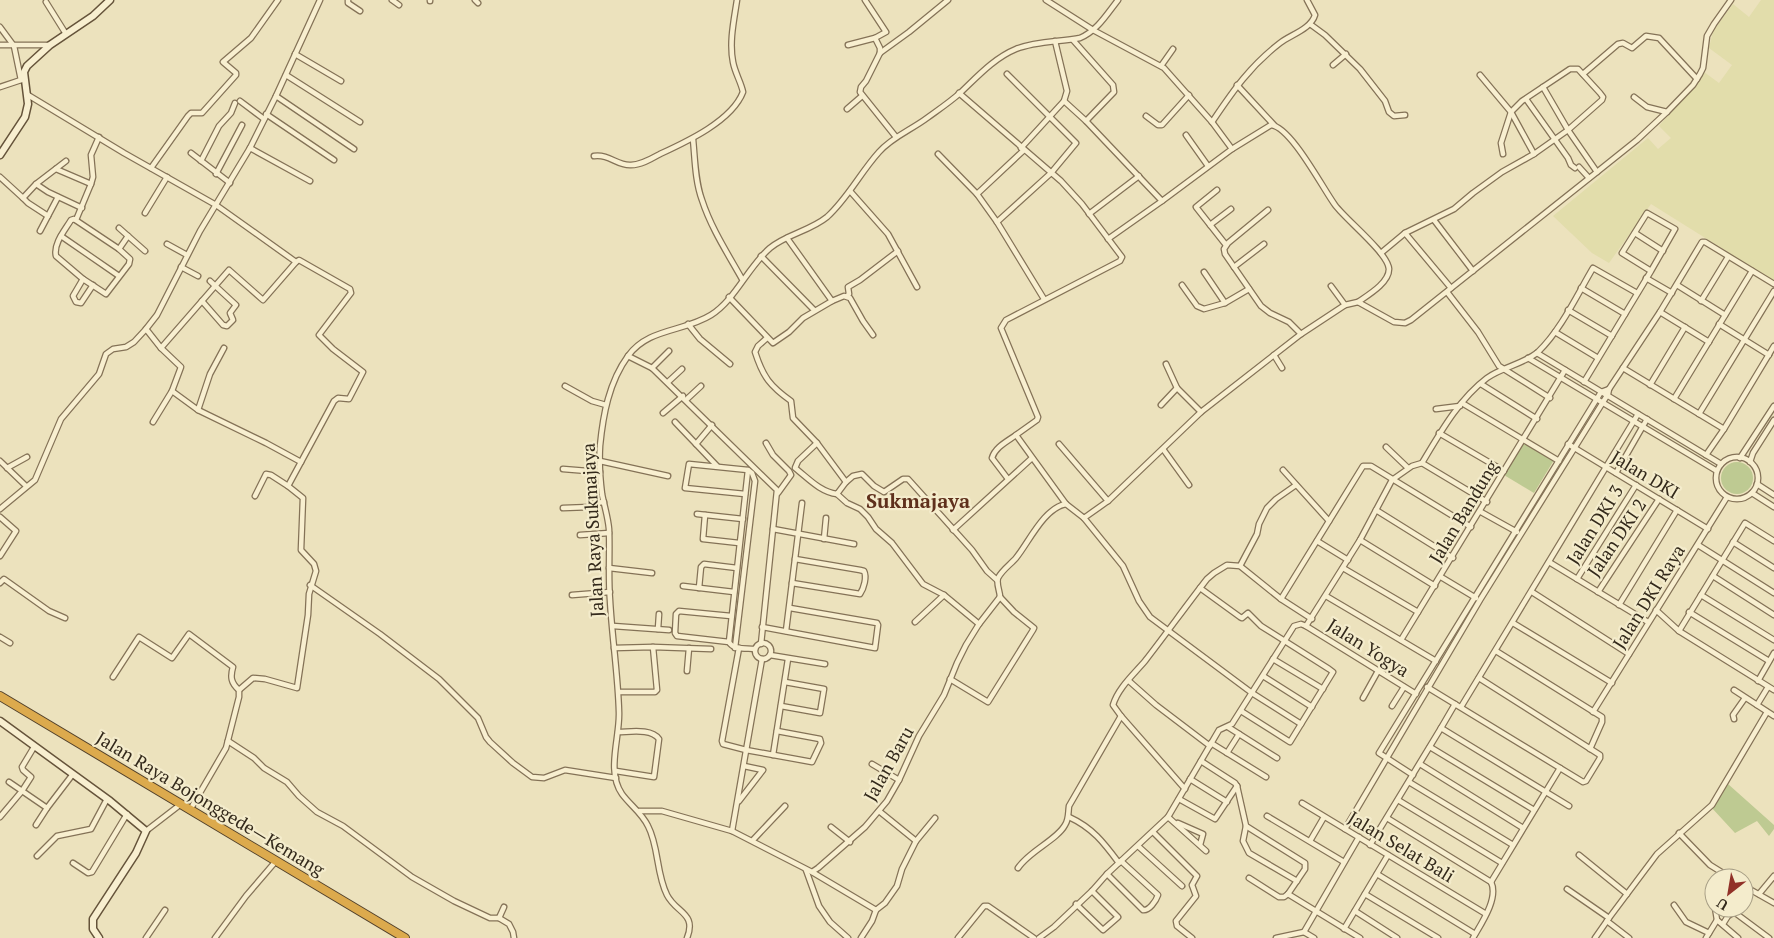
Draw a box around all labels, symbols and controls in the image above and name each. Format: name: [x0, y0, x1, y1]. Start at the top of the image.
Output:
street label: Jalan Raya Sukmajaya: [575, 442, 609, 618]
street label: Jalan DKI: [1607, 444, 1684, 504]
street label: Jalan Bandung: [1423, 455, 1504, 567]
street label: Jalan DKI 3: [1560, 480, 1628, 569]
district label: Sukmajaya: [866, 487, 970, 514]
street label: Jalan DKI 2: [1581, 494, 1651, 581]
street label: Jalan DKI Raya: [1607, 540, 1690, 653]
street label: Jalan Yogya: [1323, 613, 1414, 682]
street label: Jalan Baru: [858, 722, 919, 805]
street label: Jalan Raya Bojonggede—Kemang: [92, 725, 330, 881]
street label: Jalan Selat Bali: [1344, 805, 1459, 887]
north arrow: [1704, 868, 1754, 918]
text: U: [1713, 894, 1731, 915]

